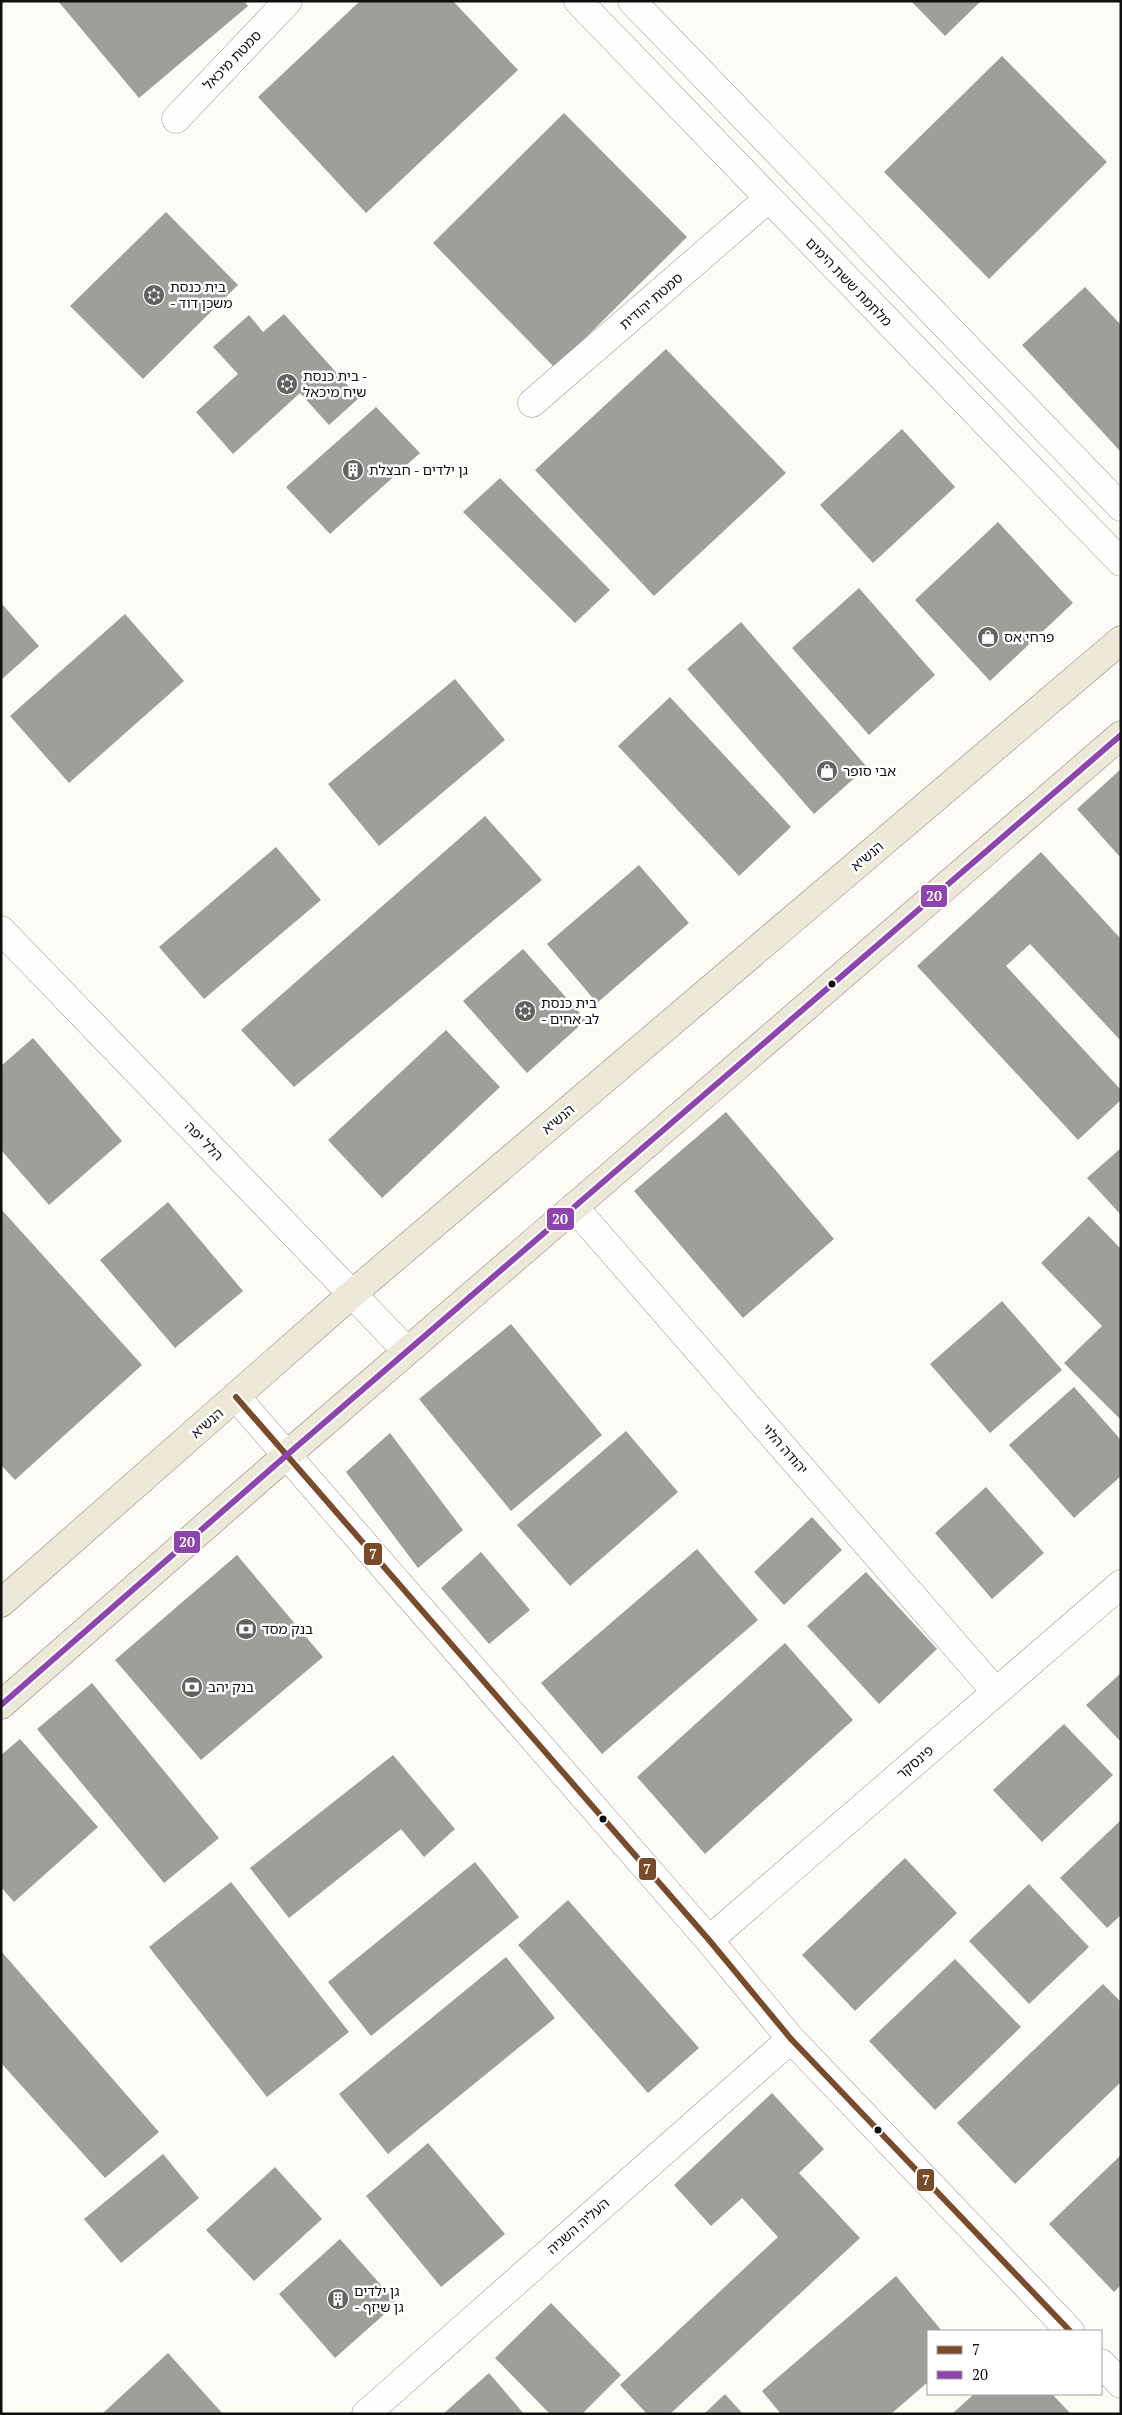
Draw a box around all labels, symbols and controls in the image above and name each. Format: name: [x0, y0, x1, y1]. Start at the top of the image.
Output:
street label: סמטת מיכאל: [198, 25, 265, 94]
street label: מלחמת ששת הימים: [802, 233, 897, 330]
street label: סמטת יהודית: [615, 268, 686, 333]
place label: בית כנסת - משכן דוד: [170, 277, 233, 312]
synagogue icon: בית כנסת - משכן דוד: [142, 283, 166, 307]
place label: בית כנסת - שיח מיכאל: [303, 366, 368, 401]
synagogue icon: בית כנסת - שיח מיכאל: [275, 372, 299, 396]
building icon: גן ילדים - חבצלת: [341, 458, 365, 482]
place label: גן ילדים - חבצלת: [369, 460, 468, 479]
shop icon: פרחי אס: [976, 625, 1000, 649]
place label: פרחי אס: [1004, 627, 1054, 646]
shop icon: אבי סופר: [815, 759, 839, 783]
place label: אבי סופר: [843, 761, 896, 780]
street label: הנשיא: [846, 836, 887, 875]
line badge: 20: [920, 884, 948, 908]
text: 20: [926, 886, 942, 905]
unlabelled marker: [827, 979, 837, 989]
place label: בית כנסת - לב אחים: [541, 993, 599, 1028]
synagogue icon: בית כנסת - לב אחים: [513, 999, 537, 1023]
street label: הנשיא: [537, 1099, 578, 1138]
street label: הלל יפה: [181, 1117, 228, 1164]
line badge: 20: [546, 1207, 575, 1231]
text: 20: [552, 1209, 568, 1228]
street label: הנשיא: [186, 1403, 227, 1442]
street label: יהודה הלוי: [758, 1420, 812, 1478]
line badge: 20: [173, 1530, 201, 1554]
text: 20: [179, 1532, 195, 1551]
line badge: 7: [363, 1542, 383, 1566]
text: 7: [369, 1544, 377, 1563]
bank icon: בנק מסד: [234, 1617, 258, 1641]
place label: בנק מסד: [262, 1619, 313, 1638]
bank icon: בנק יהב: [180, 1675, 204, 1699]
place label: בנק יהב: [208, 1677, 254, 1696]
street label: פינסקר: [892, 1740, 937, 1783]
unlabelled marker: [598, 1814, 608, 1824]
line badge: 7: [638, 1857, 657, 1881]
text: 7: [643, 1859, 651, 1878]
unlabelled marker: [873, 2125, 883, 2135]
line badge: 7: [916, 2168, 935, 2192]
text: 7: [922, 2170, 930, 2189]
street label: העליה השניה: [542, 2193, 613, 2258]
place label: גן ילדים - גן שיזף: [354, 2281, 404, 2316]
building icon: גן ילדים - גן שיזף: [326, 2287, 350, 2311]
legend: [927, 2330, 1102, 2395]
text: 7: [972, 2339, 980, 2359]
text: 20: [972, 2364, 988, 2384]

